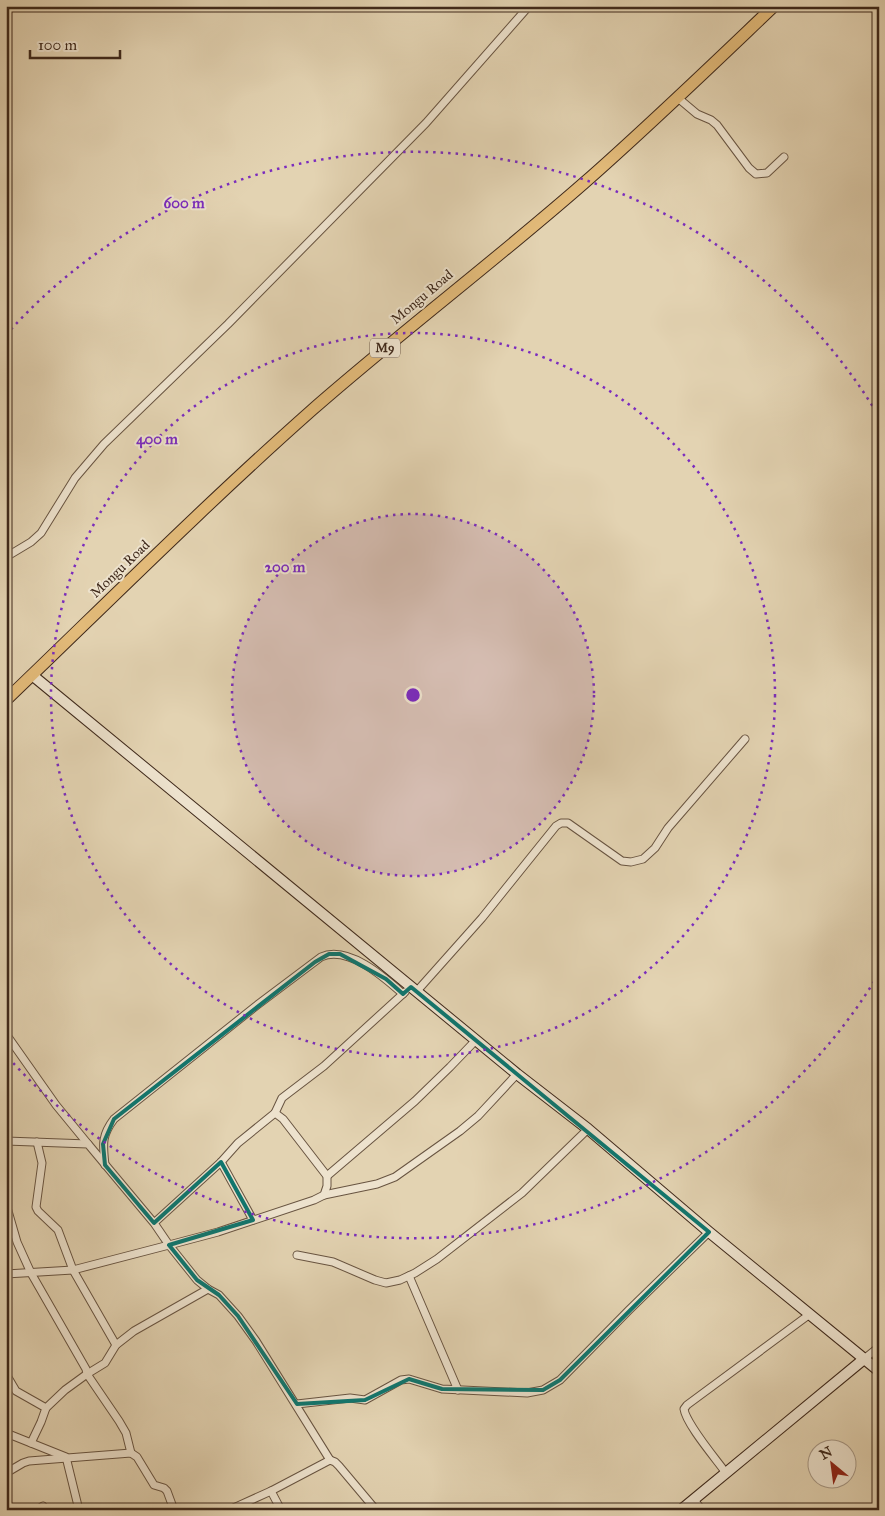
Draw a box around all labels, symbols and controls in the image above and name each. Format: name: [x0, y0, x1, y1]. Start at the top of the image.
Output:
scale bar: [30, 28, 120, 60]
text: 100 m: [38, 36, 78, 54]
text: 600 m: [164, 194, 205, 212]
street label: Mongu Road: [387, 266, 457, 328]
road number: M9: [370, 338, 400, 358]
text: 400 m: [136, 430, 178, 449]
street label: Mongu Road: [87, 536, 153, 602]
text: 200 m: [265, 558, 306, 576]
centre of rings: [404, 686, 422, 704]
north arrow: [808, 1438, 858, 1488]
text: N: [817, 1443, 835, 1463]

